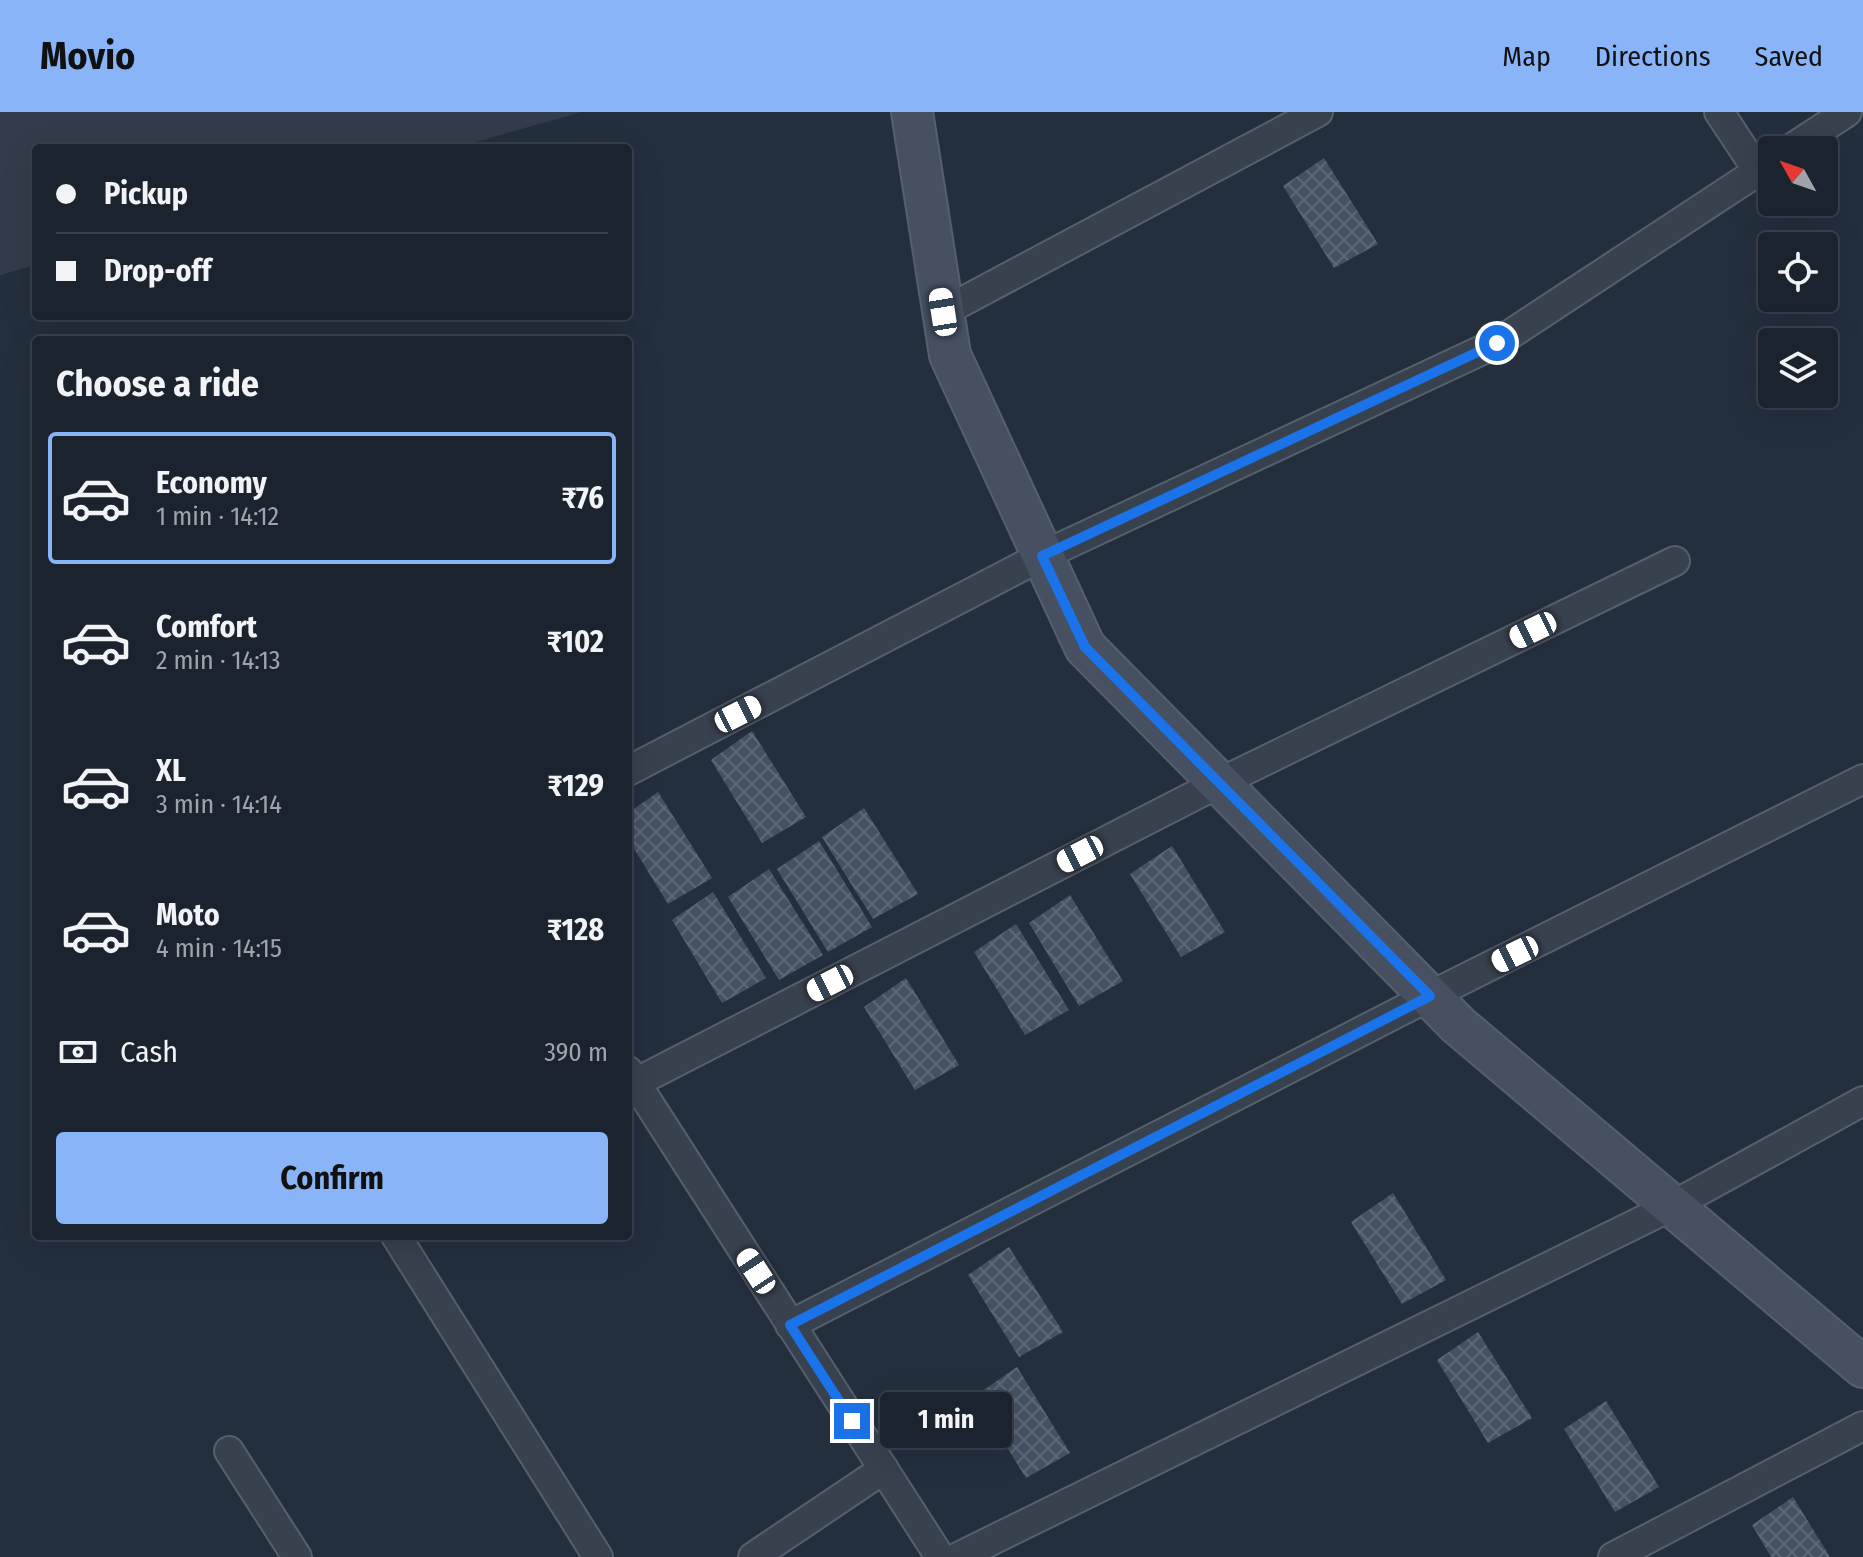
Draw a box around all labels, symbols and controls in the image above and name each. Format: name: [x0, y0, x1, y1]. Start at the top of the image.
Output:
text: Movio: [40, 33, 135, 79]
text: Map: [1502, 40, 1551, 73]
text: Directions: [1595, 40, 1711, 73]
text: Saved: [1755, 40, 1823, 73]
north arrow: [1758, 136, 1838, 216]
map controls: [1758, 136, 1838, 408]
text: Pickup: [104, 176, 188, 212]
button: locate: [1758, 232, 1838, 312]
text: Drop-off: [104, 253, 211, 289]
car: [927, 286, 959, 338]
route start: [1479, 325, 1515, 361]
button: layers: [1758, 328, 1838, 408]
text: Choose a ride: [56, 362, 259, 406]
icon: car: [60, 462, 132, 534]
text: Economy: [156, 465, 267, 501]
text: ₹76: [561, 480, 604, 516]
text: 1 min · 14:12: [156, 501, 279, 532]
icon: car: [60, 606, 132, 678]
text: Comfort: [156, 609, 257, 645]
car: [1506, 609, 1560, 651]
text: ₹102: [547, 624, 604, 660]
text: 2 min · 14:13: [156, 645, 281, 676]
car: [711, 692, 765, 736]
icon: car: [60, 750, 132, 822]
text: XL: [156, 753, 186, 789]
text: ₹129: [547, 768, 604, 804]
text: 3 min · 14:14: [156, 789, 282, 820]
car: [1053, 832, 1107, 876]
icon: car: [60, 894, 132, 966]
text: Moto: [156, 897, 220, 933]
text: ₹128: [547, 912, 604, 948]
text: 4 min · 14:15: [156, 933, 282, 964]
car: [1488, 933, 1542, 975]
car: [803, 961, 857, 1005]
icon: cash: [56, 1030, 100, 1074]
text: Cash: [120, 1034, 178, 1070]
text: 390 m: [544, 1037, 608, 1068]
button: Confirm: [56, 1132, 608, 1224]
car: [733, 1244, 779, 1298]
callout: 1 min: [880, 1393, 1012, 1449]
route end: [834, 1403, 870, 1439]
text: 1 min: [918, 1404, 974, 1435]

